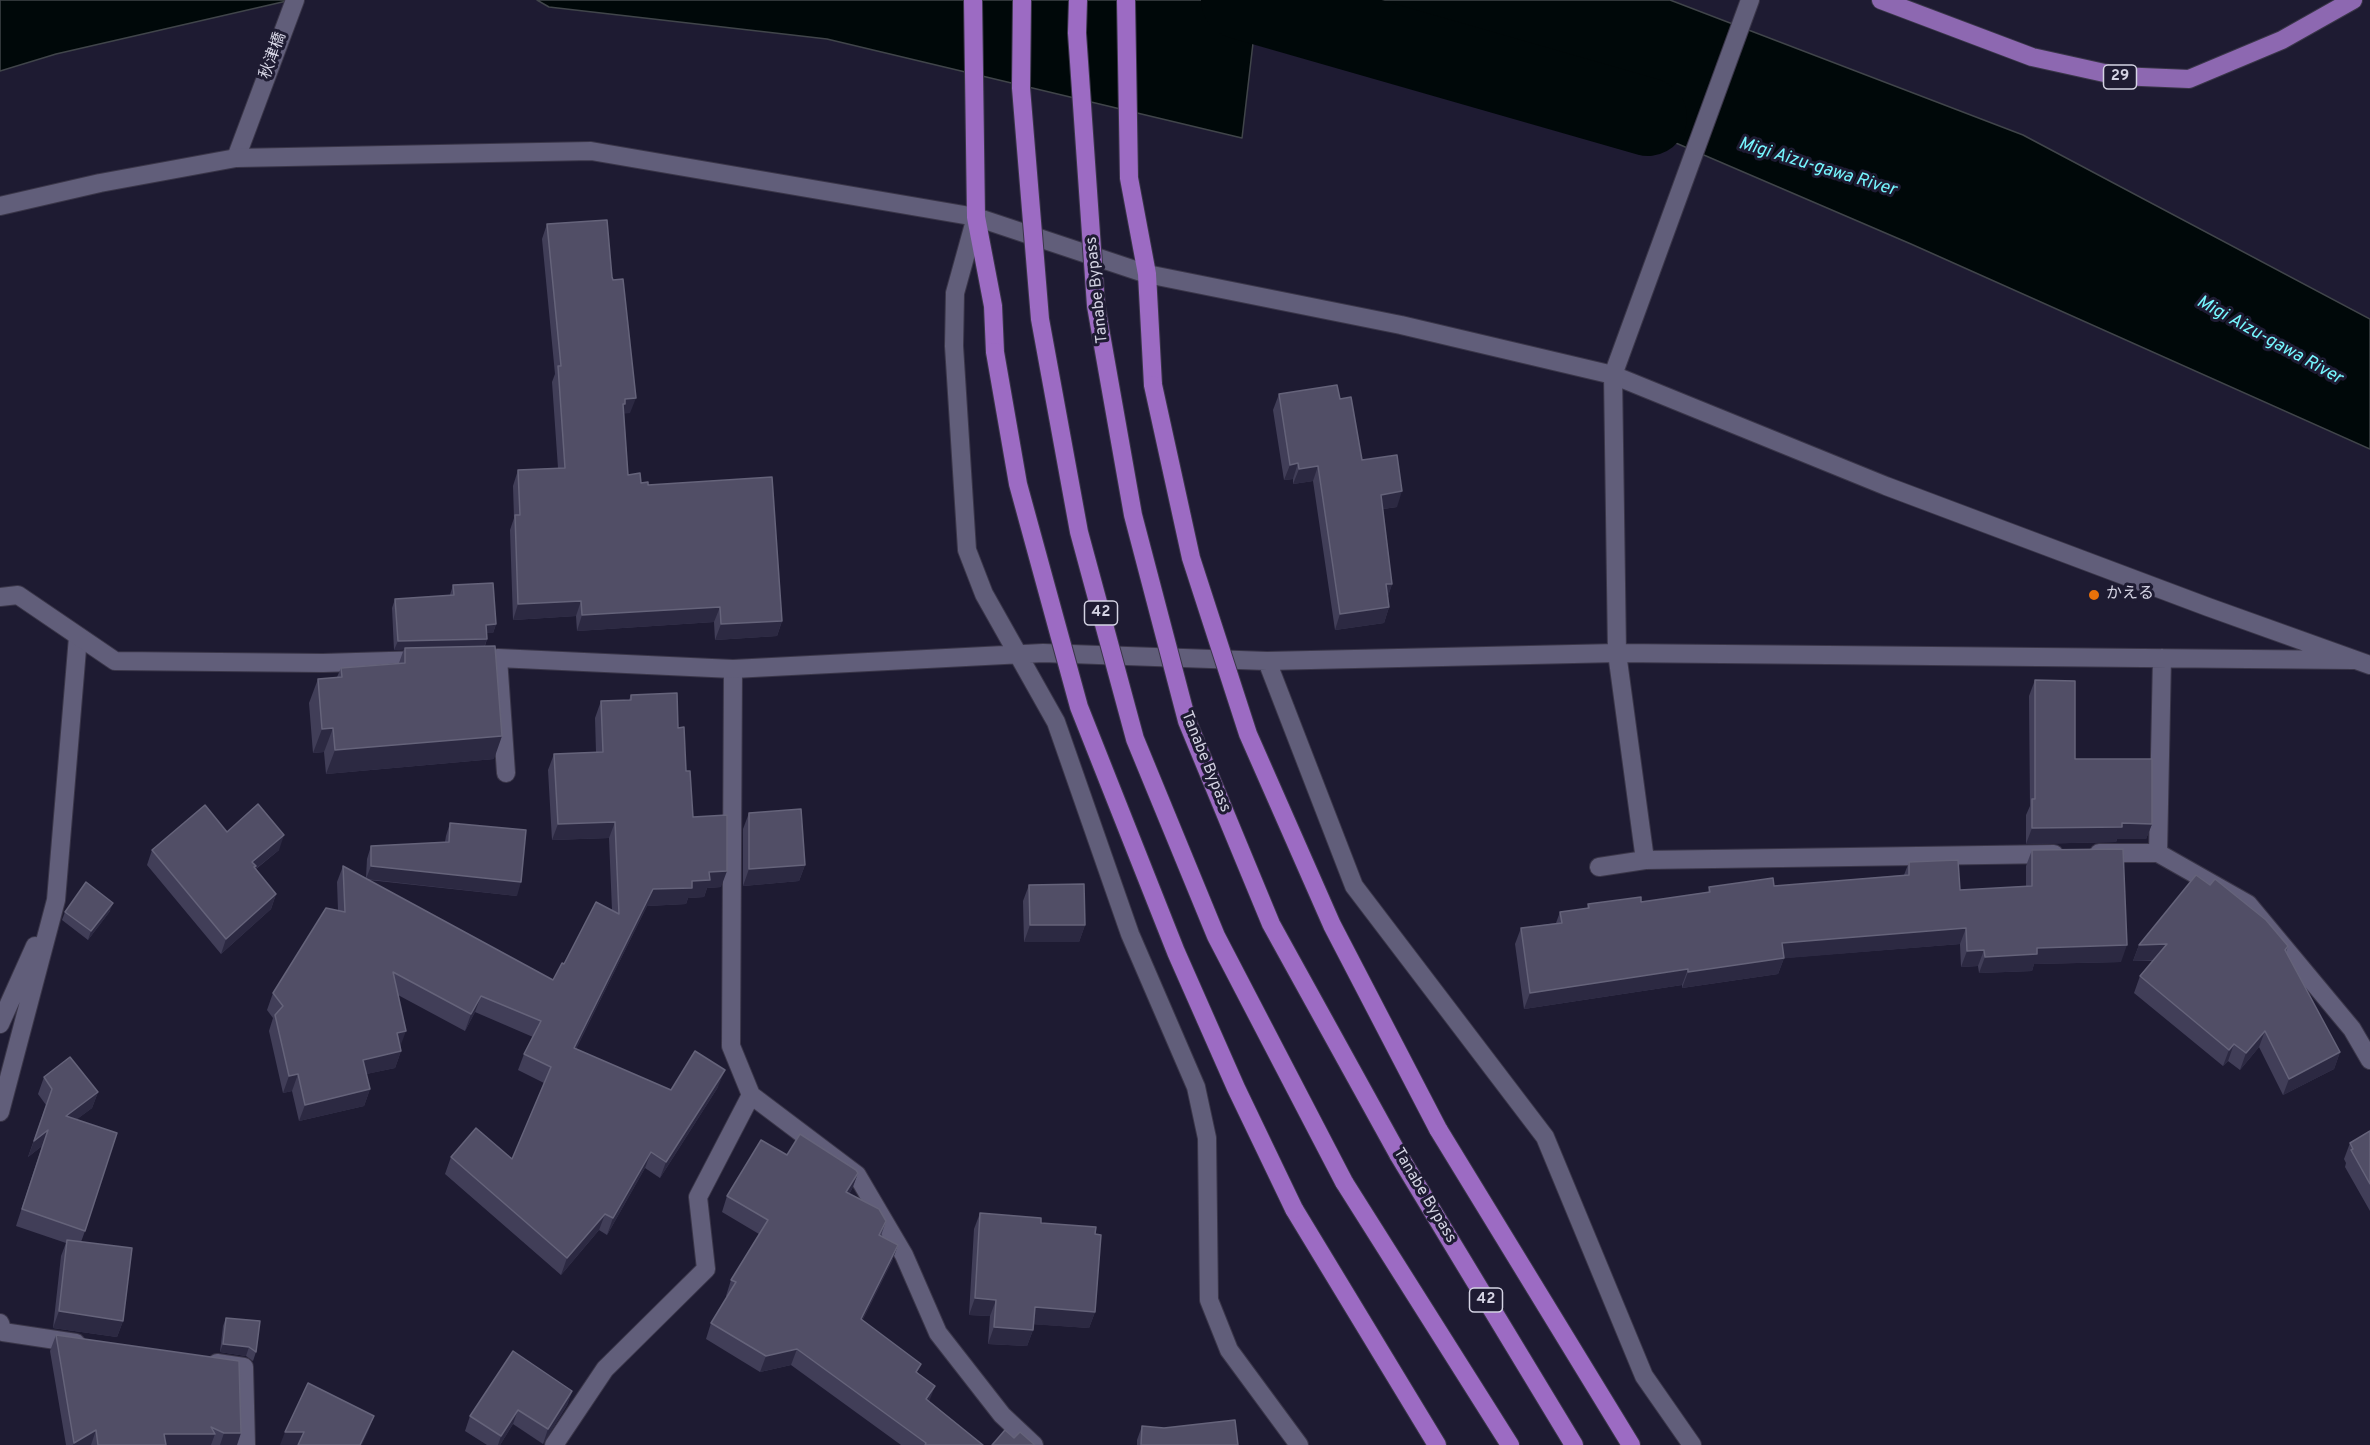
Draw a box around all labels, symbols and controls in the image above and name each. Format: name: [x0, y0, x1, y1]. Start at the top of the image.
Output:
street label: 秋津橋: [257, 30, 291, 82]
road number: 29: [2104, 65, 2136, 89]
water label: Migi Aizu-gawa River: [1736, 134, 1898, 202]
street label: Tanabe Bypass: [1083, 236, 1113, 344]
water label: Migi Aizu-gawa River: [2192, 292, 2346, 390]
place label: かえる: [2106, 585, 2154, 605]
marker: かえる: [2087, 588, 2101, 602]
road number: 42: [1084, 601, 1118, 625]
street label: Tanabe Bypass: [1176, 709, 1234, 815]
street label: Tanabe Bypass: [1388, 1145, 1460, 1247]
road number: 42: [1470, 1288, 1502, 1312]

